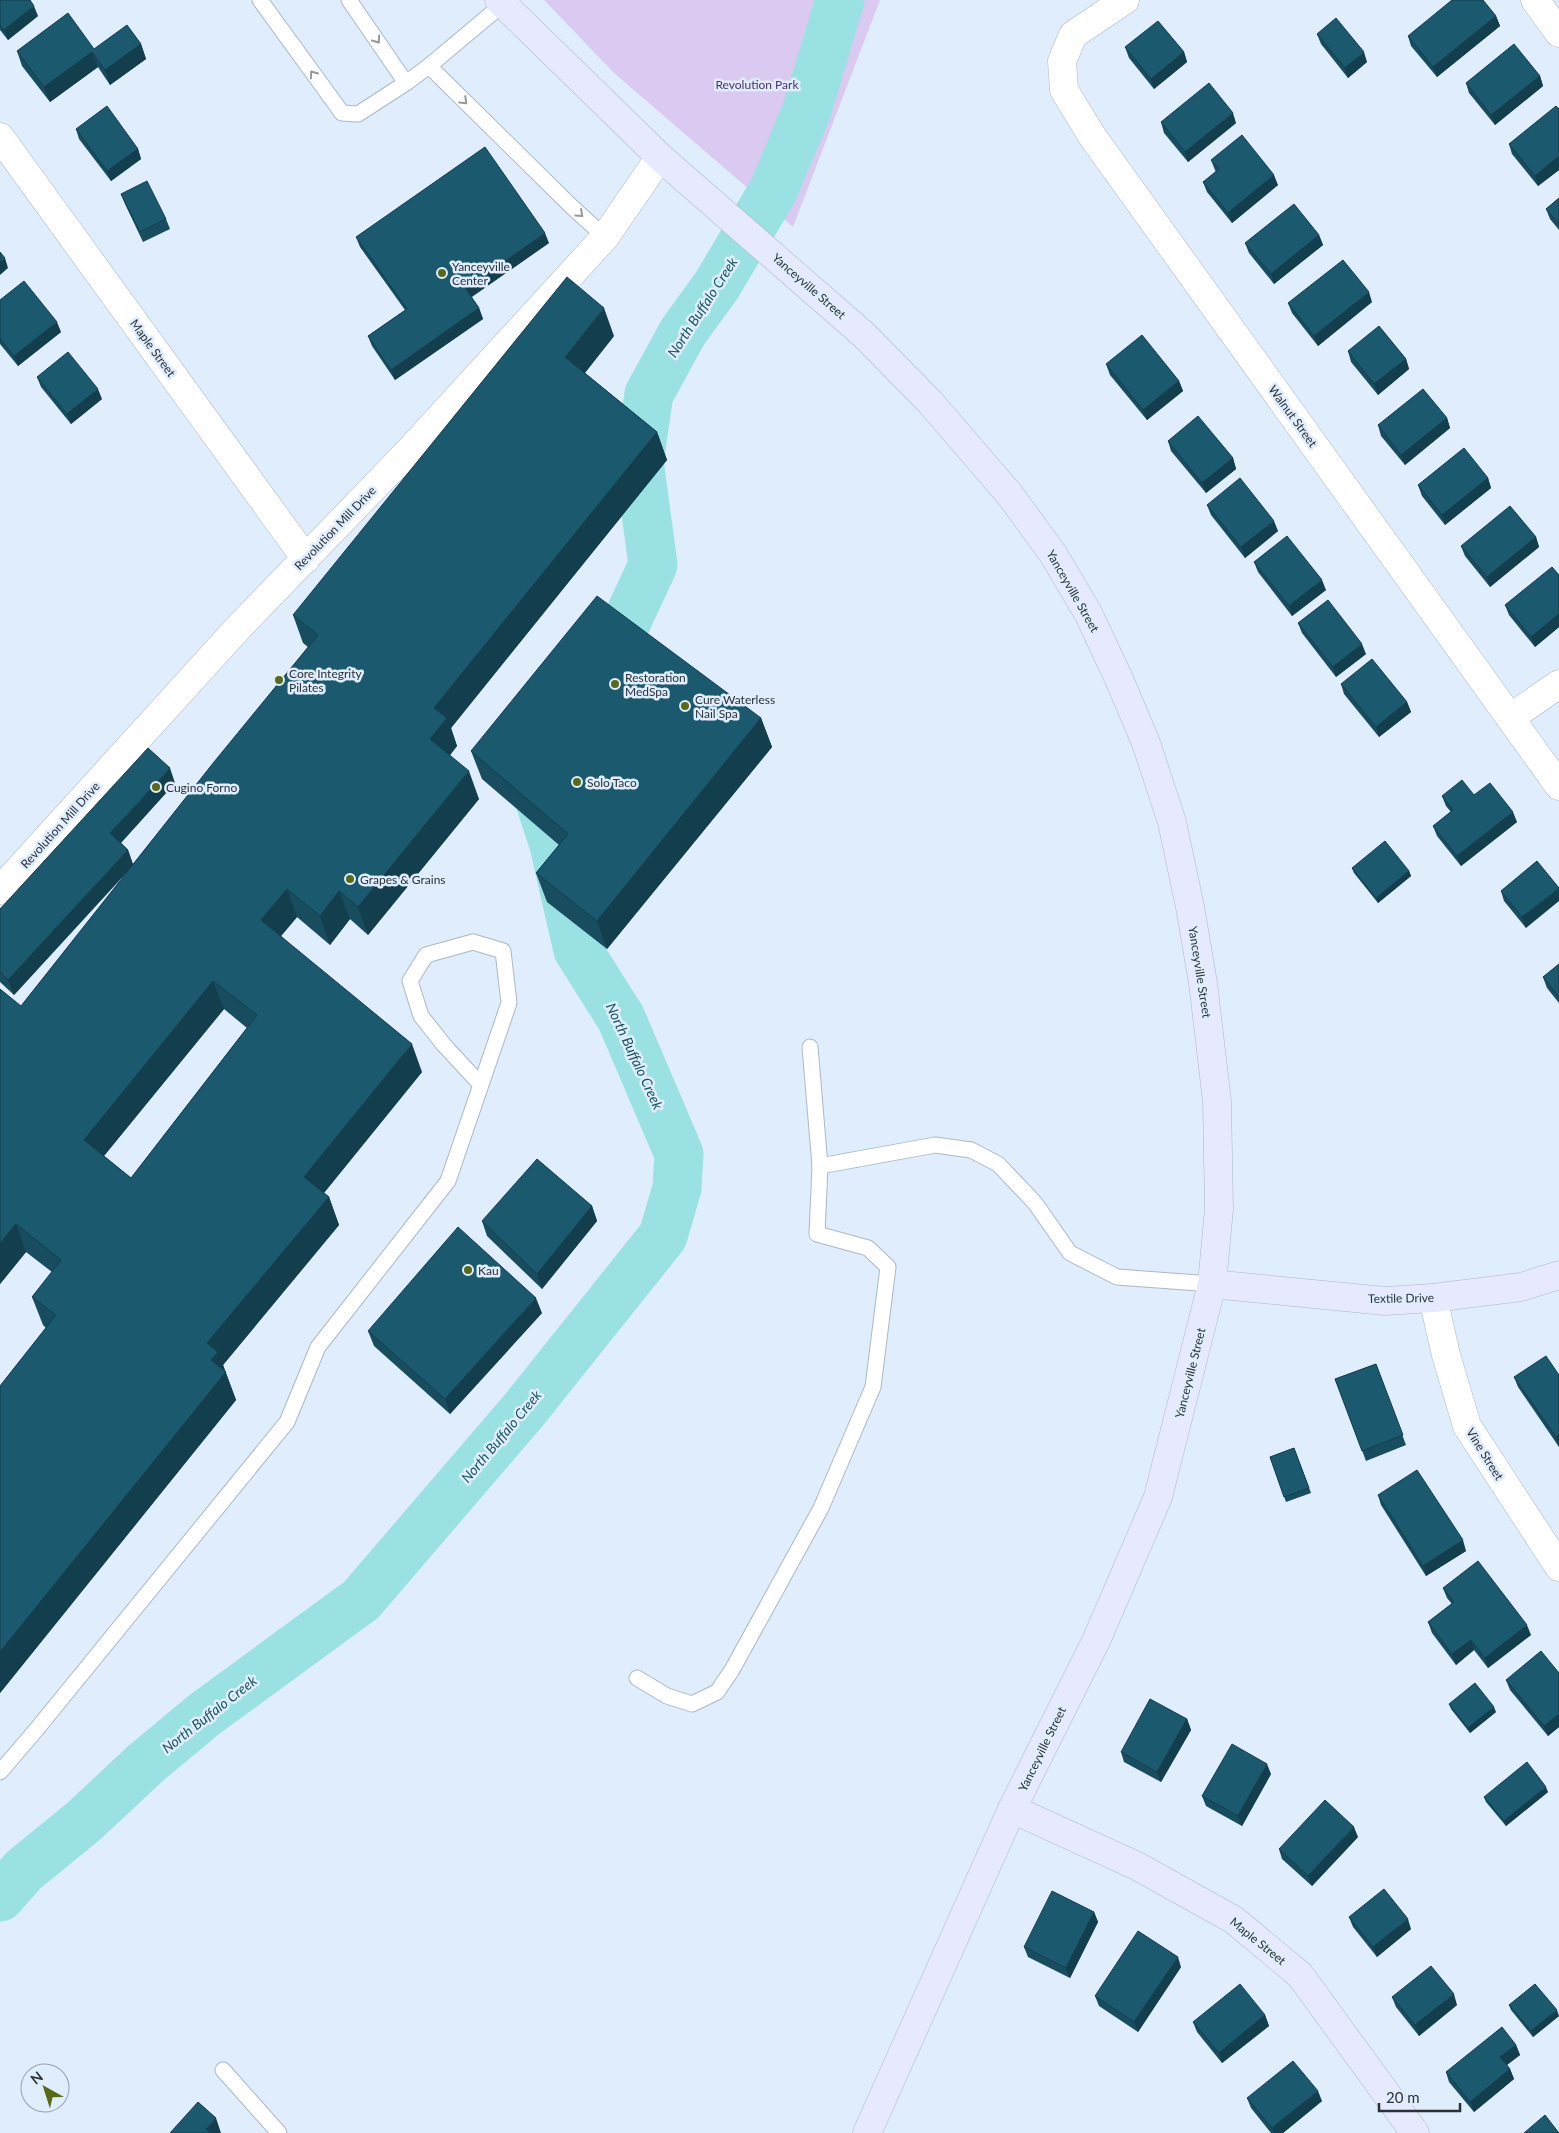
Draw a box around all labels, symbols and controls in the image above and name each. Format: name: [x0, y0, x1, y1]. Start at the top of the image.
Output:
one-way arrow: [371, 34, 380, 44]
one-way arrow: [310, 70, 319, 80]
park label: Revolution Park: [715, 77, 799, 92]
one-way arrow: [458, 95, 467, 104]
one-way arrow: [575, 208, 584, 217]
street label: Yanceyville Street: [769, 250, 849, 322]
water label: North Buffalo Creek: [663, 254, 741, 360]
place label: Yanceyville Center: [452, 259, 510, 288]
marker: Yanceyville Center: [436, 267, 448, 279]
street label: Maple Street: [127, 316, 179, 380]
street label: Walnut Street: [1266, 382, 1321, 450]
street label: Revolution Mill Drive: [291, 483, 379, 573]
street label: Yanceyville Street: [1043, 547, 1103, 635]
place label: Core Integrity Pilates: [289, 666, 363, 695]
place label: Restoration MedSpa: [625, 670, 686, 699]
marker: Core Integrity Pilates: [273, 674, 285, 686]
marker: Restoration MedSpa: [609, 678, 621, 690]
place label: Cure Waterless Nail Spa: [695, 692, 775, 721]
marker: Cure Waterless Nail Spa: [679, 700, 691, 712]
place label: Solo Taco: [587, 775, 637, 790]
marker: Solo Taco: [571, 776, 583, 788]
street label: Revolution Mill Drive: [17, 779, 103, 871]
place label: Cugino Forno: [166, 780, 237, 795]
marker: Cugino Forno: [150, 781, 162, 793]
place label: Grapes & Grains: [360, 872, 446, 887]
marker: Grapes & Grains: [344, 873, 356, 885]
street label: Yanceyville Street: [1185, 925, 1215, 1020]
water label: North Buffalo Creek: [603, 1000, 667, 1112]
place label: Kau: [478, 1263, 499, 1278]
marker: Kau: [462, 1264, 474, 1276]
street label: Textile Drive: [1368, 1290, 1434, 1306]
street label: Yanceyville Street: [1172, 1326, 1209, 1420]
water label: North Buffalo Creek: [457, 1386, 545, 1486]
street label: Vine Street: [1463, 1425, 1507, 1483]
water label: North Buffalo Creek: [158, 1672, 260, 1756]
street label: Yanceyville Street: [1015, 1703, 1069, 1794]
street label: Maple Street: [1227, 1914, 1289, 1969]
north arrow: [20, 2063, 70, 2113]
text: N: [27, 2068, 46, 2088]
scale bar: [1379, 2080, 1460, 2112]
text: 20 m: [1386, 2088, 1420, 2106]

